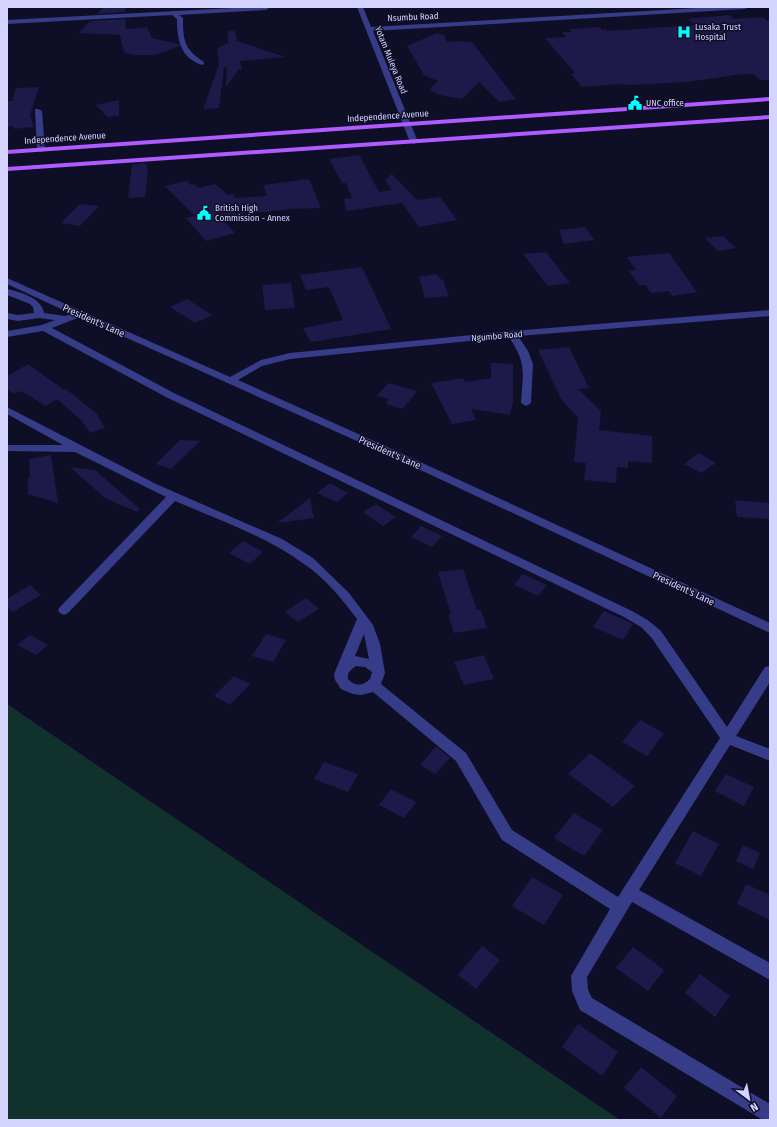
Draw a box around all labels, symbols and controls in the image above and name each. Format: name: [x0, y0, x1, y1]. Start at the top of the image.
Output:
street label: Nsumbu Road: [387, 11, 439, 23]
place label: Lusaka Trust Hospital: [695, 22, 741, 42]
hospital icon: Lusaka Trust Hospital: [676, 24, 692, 40]
street label: Yotam Muleya Road: [373, 25, 409, 95]
public building icon: UNC office: [627, 95, 643, 111]
place label: UNC office: [646, 98, 684, 108]
street label: Independence Avenue: [347, 108, 430, 124]
street label: Independence Avenue: [24, 130, 107, 146]
place label: British High Commission - Annex: [215, 203, 290, 223]
public building icon: British High Commission - Annex: [196, 205, 212, 221]
street label: President's Lane: [61, 302, 127, 340]
street label: Ngumbo Road: [471, 329, 523, 343]
street label: President's Lane: [357, 434, 423, 472]
street label: President's Lane: [651, 569, 716, 608]
north arrow: [729, 1079, 769, 1119]
text: N: [748, 1100, 760, 1114]

